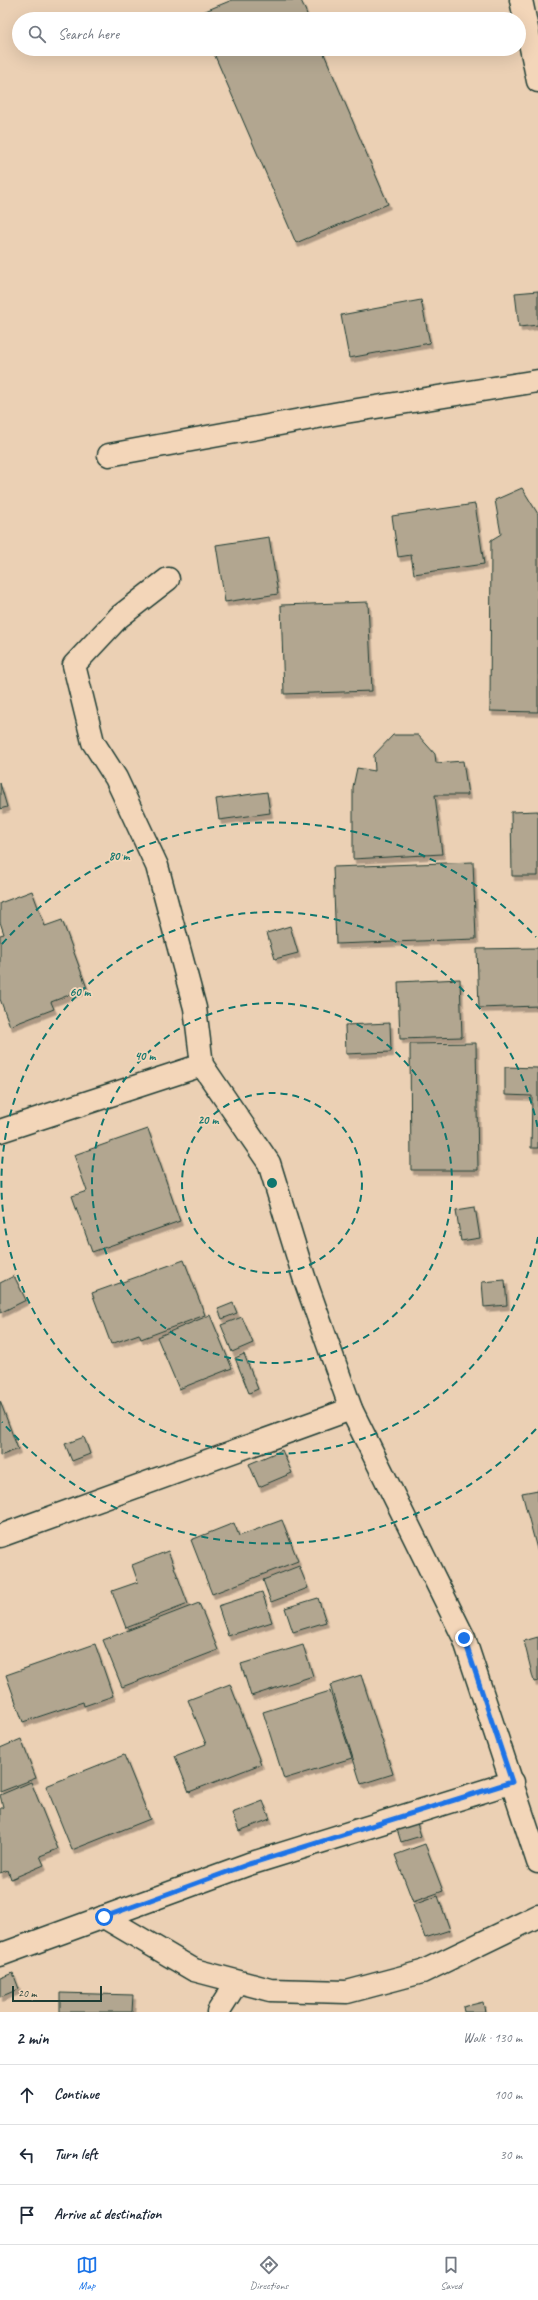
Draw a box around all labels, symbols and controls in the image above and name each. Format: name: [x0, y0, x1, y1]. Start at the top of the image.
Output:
search box: [12, 12, 526, 56]
icon: search: [26, 23, 48, 45]
text: Search here: [58, 25, 119, 44]
text: 80 m: [109, 848, 130, 864]
text: 60 m: [70, 984, 92, 1000]
text: 40 m: [135, 1048, 156, 1064]
text: 20 m: [198, 1112, 219, 1128]
centre of rings: [265, 1176, 279, 1190]
route end: [455, 1629, 473, 1647]
route start: [95, 1908, 113, 1926]
scale bar: [12, 1984, 102, 2003]
text: 20 m: [18, 1986, 37, 2000]
text: 2 min: [16, 2028, 49, 2049]
text: Walk · 130 m: [463, 2030, 522, 2046]
icon: ahead: [16, 2084, 38, 2106]
text: Continue: [54, 2085, 99, 2104]
text: 100 m: [494, 2087, 522, 2103]
icon: left: [16, 2144, 38, 2166]
text: Turn left: [54, 2145, 97, 2164]
text: 30 m: [500, 2147, 522, 2163]
icon: arrive: [16, 2204, 38, 2226]
text: Arrive at destination: [54, 2205, 161, 2224]
tab: Map: [76, 2254, 98, 2292]
tab: Directions: [250, 2254, 288, 2292]
tab: Saved: [440, 2254, 462, 2292]

